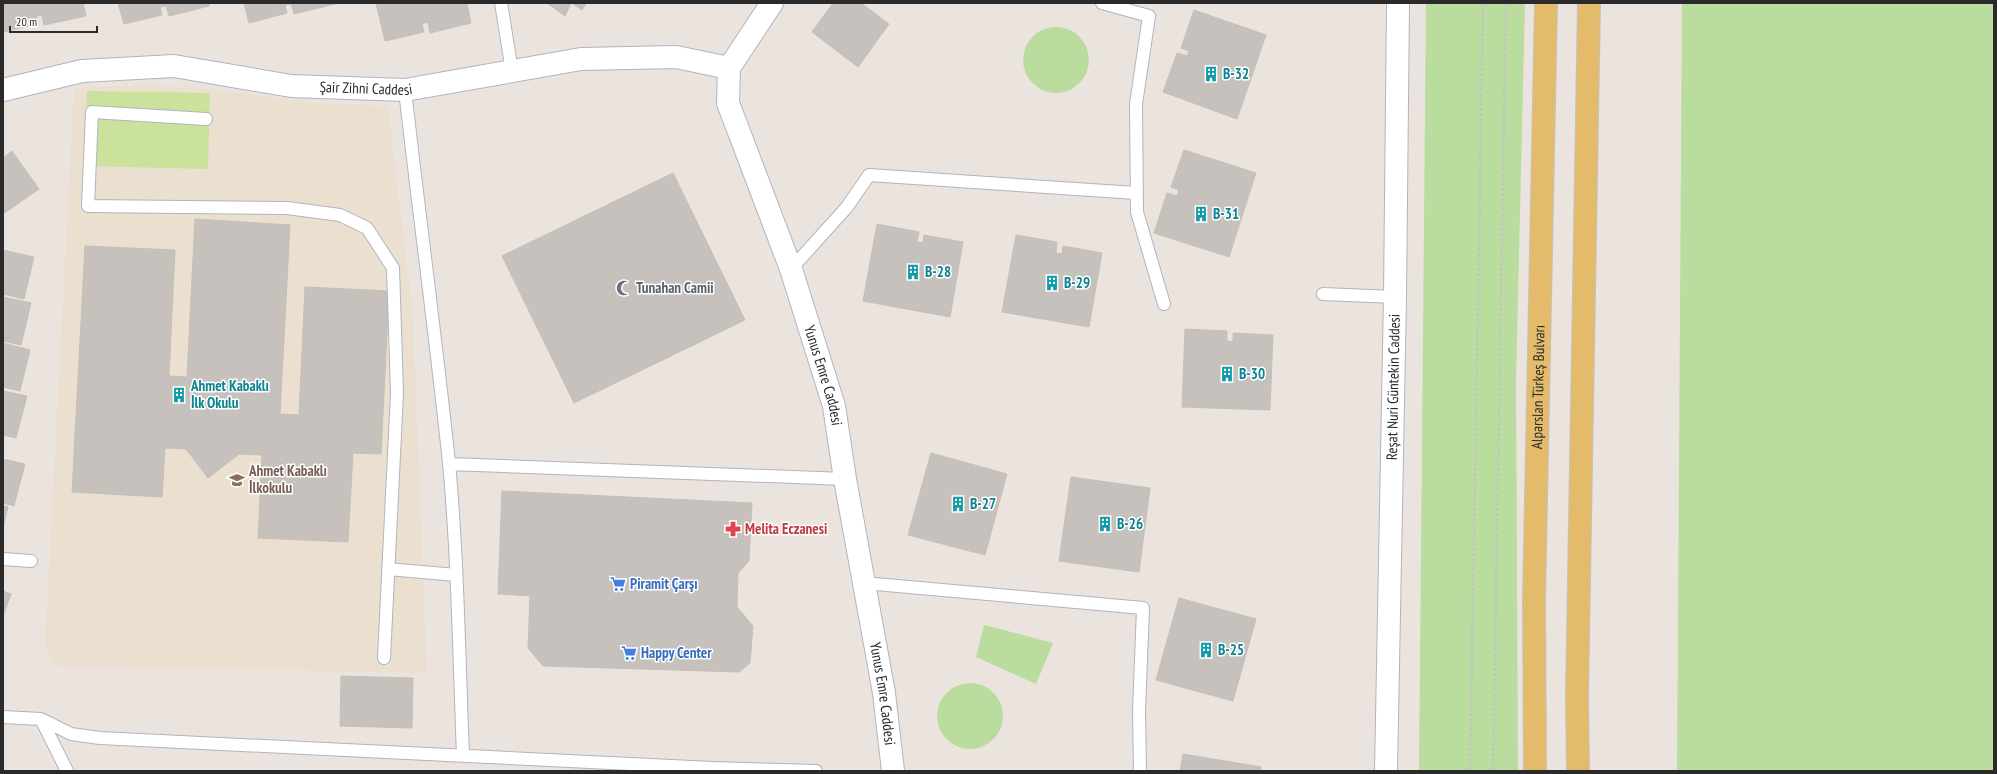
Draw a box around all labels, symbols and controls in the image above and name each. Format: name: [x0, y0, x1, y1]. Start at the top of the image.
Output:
scale bar: [10, 8, 97, 34]
text: 20 m: [16, 14, 37, 29]
place label: B-32: [1223, 64, 1249, 83]
building icon: B-32: [1202, 65, 1220, 83]
street label: Şair Zihni Caddesi: [319, 77, 414, 99]
place label: B-31: [1213, 204, 1239, 223]
building icon: B-31: [1192, 205, 1210, 223]
place label: B-28: [925, 262, 951, 281]
building icon: B-28: [904, 263, 922, 281]
place label: B-29: [1064, 273, 1090, 292]
building icon: B-29: [1043, 274, 1061, 292]
place label: Tunahan Camii: [636, 278, 714, 297]
mosque icon: Tunahan Camii: [615, 279, 633, 297]
street label: Reşat Nuri Güntekin Caddesi: [1382, 314, 1404, 460]
street label: Yunus Emre Caddesi: [800, 323, 847, 427]
street label: Alparslan Türkeş Bulvarı: [1527, 325, 1549, 449]
place label: B-30: [1239, 364, 1265, 383]
building icon: B-30: [1218, 365, 1236, 383]
place label: Ahmet Kabaklı İlk Okulu: [190, 376, 269, 412]
building icon: Ahmet Kabaklı İlk Okulu: [170, 386, 188, 404]
place label: Ahmet Kabaklı İlkokulu: [248, 461, 327, 497]
school or university icon: Ahmet Kabaklı İlkokulu: [228, 471, 246, 489]
place label: B-27: [970, 494, 996, 513]
building icon: B-27: [949, 495, 967, 513]
place label: B-26: [1117, 514, 1143, 533]
building icon: B-26: [1096, 515, 1114, 533]
place label: Melita Eczanesi: [745, 519, 827, 538]
pharmacy icon: Melita Eczanesi: [724, 520, 742, 538]
place label: Piramit Çarşı: [630, 574, 698, 593]
supermarket icon: Piramit Çarşı: [609, 575, 627, 593]
place label: B-25: [1218, 640, 1244, 659]
street label: Yunus Emre Caddesi: [866, 641, 900, 746]
building icon: B-25: [1197, 641, 1215, 659]
place label: Happy Center: [641, 643, 712, 662]
supermarket icon: Happy Center: [620, 644, 638, 662]

